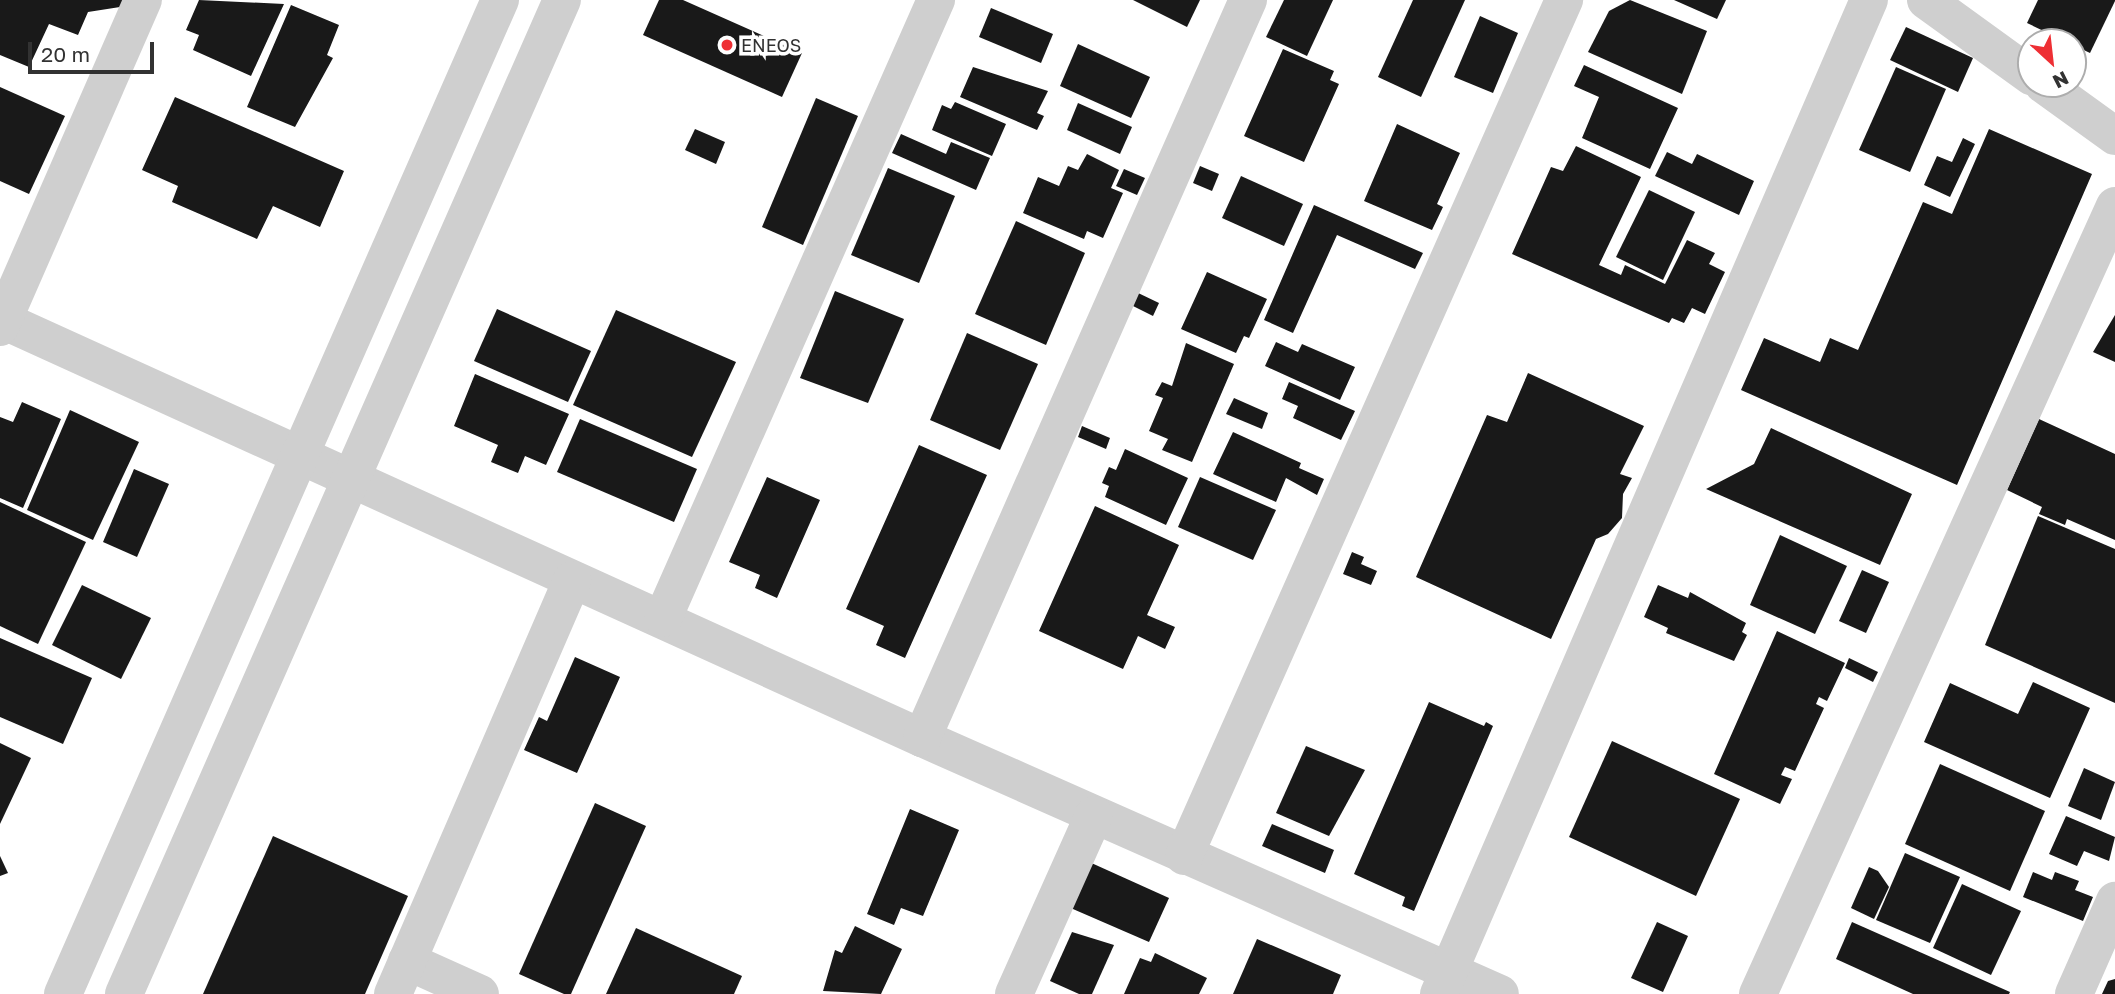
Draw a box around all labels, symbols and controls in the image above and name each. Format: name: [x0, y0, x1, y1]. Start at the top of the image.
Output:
scale bar: [32, 28, 158, 72]
north arrow: [2017, 28, 2087, 98]
place label: ENEOS: [741, 34, 801, 56]
marker: ENEOS: [719, 37, 735, 53]
text: 20 m: [41, 41, 90, 67]
text: N: [2049, 67, 2073, 94]

